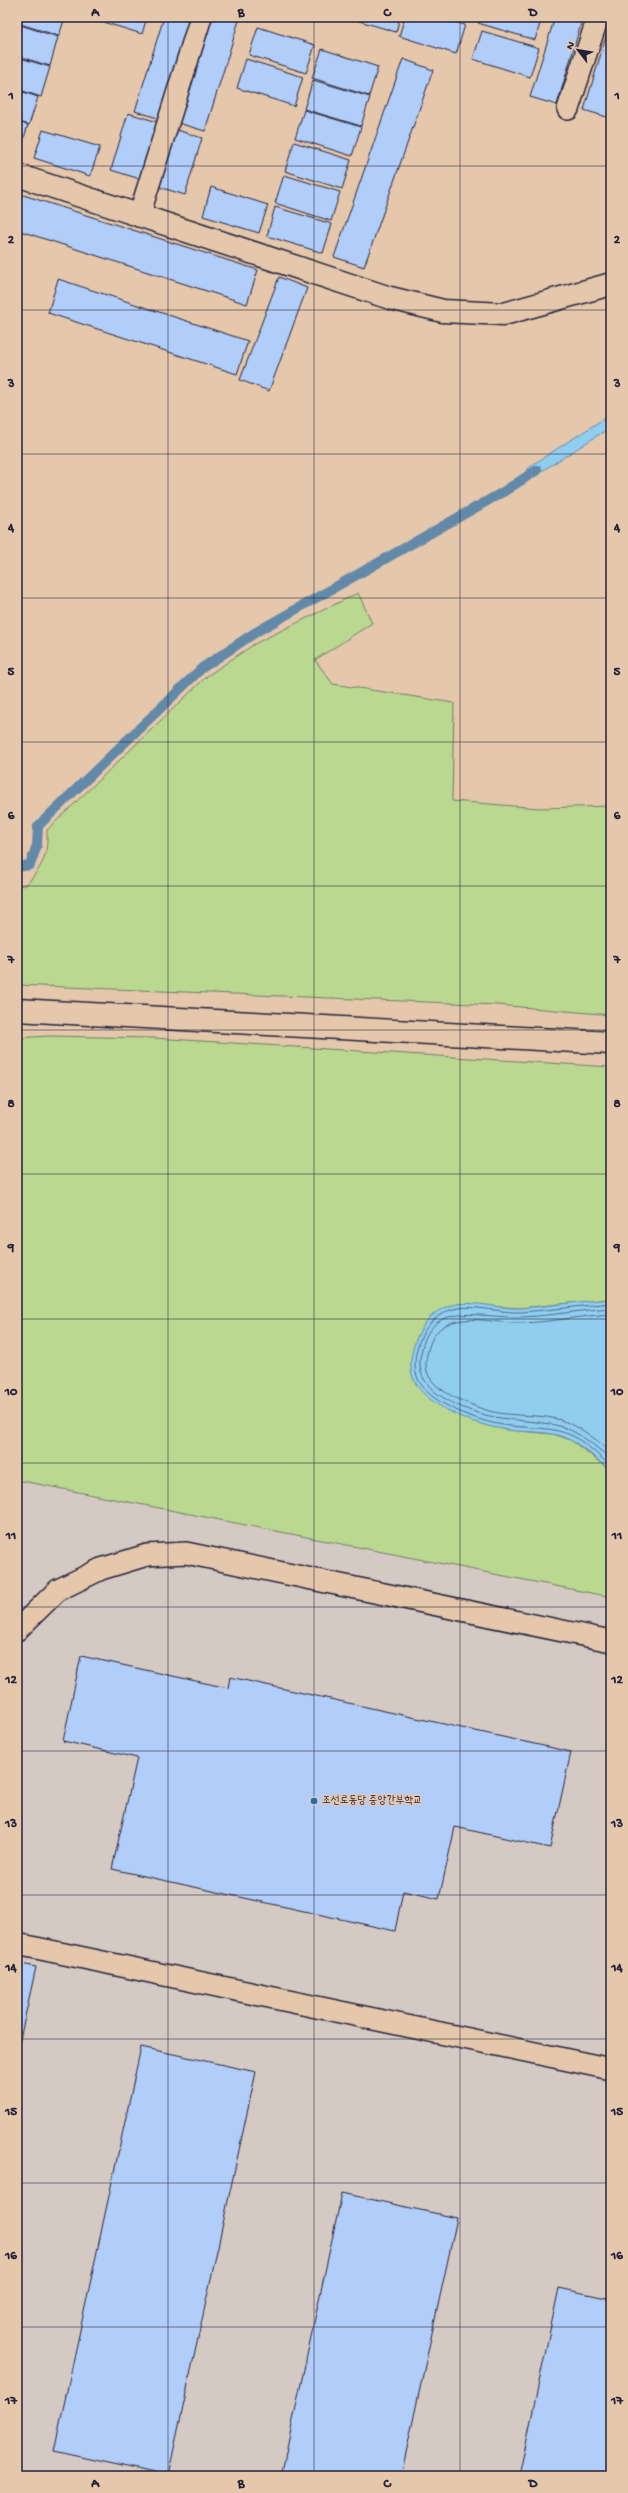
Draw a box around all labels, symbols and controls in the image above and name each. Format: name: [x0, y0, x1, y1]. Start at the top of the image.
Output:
text: A: [90, 6, 100, 21]
text: B: [237, 6, 246, 21]
text: C: [382, 6, 392, 21]
text: D: [528, 6, 538, 21]
north arrow: [558, 30, 598, 70]
text: N: [564, 40, 578, 52]
text: 1: [7, 89, 14, 104]
text: 1: [613, 89, 620, 104]
text: 2: [8, 233, 15, 248]
text: 2: [614, 233, 621, 248]
text: 3: [7, 377, 15, 392]
text: 3: [613, 377, 621, 392]
text: 4: [7, 521, 15, 536]
text: 4: [613, 521, 621, 536]
text: 5: [8, 665, 15, 680]
text: 5: [614, 665, 621, 680]
text: 6: [8, 809, 15, 824]
text: 6: [614, 809, 621, 824]
text: 7: [7, 953, 16, 968]
text: 7: [613, 953, 622, 968]
text: 8: [7, 1097, 15, 1112]
text: 8: [613, 1097, 621, 1112]
text: 9: [7, 1241, 15, 1256]
text: 9: [613, 1241, 621, 1256]
text: 10: [4, 1385, 18, 1400]
text: 10: [610, 1385, 624, 1400]
text: 11: [5, 1529, 16, 1544]
text: 11: [611, 1529, 622, 1544]
text: 12: [4, 1673, 17, 1688]
text: 12: [610, 1673, 623, 1688]
place label: 조선로동당 중앙간부학교: [322, 1795, 422, 1807]
marker: 조선로동당 중앙간부학교: [309, 1796, 319, 1806]
text: 13: [4, 1817, 17, 1832]
text: 13: [610, 1817, 623, 1832]
text: 14: [4, 1961, 18, 1976]
text: 14: [610, 1961, 624, 1976]
text: 15: [4, 2105, 17, 2120]
text: 15: [610, 2105, 623, 2120]
text: 16: [4, 2249, 17, 2264]
text: 16: [610, 2249, 623, 2264]
text: 17: [4, 2394, 18, 2409]
text: 17: [610, 2394, 624, 2409]
text: A: [90, 2477, 100, 2492]
text: B: [237, 2477, 246, 2492]
text: C: [382, 2477, 392, 2492]
text: D: [528, 2477, 538, 2492]

